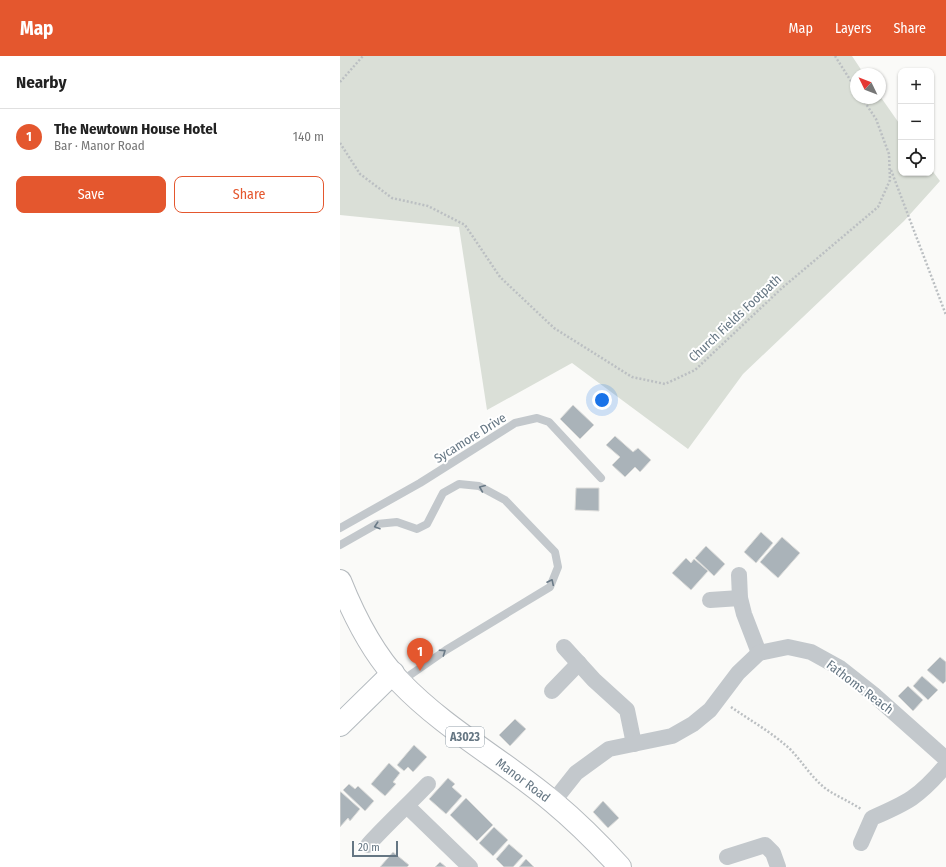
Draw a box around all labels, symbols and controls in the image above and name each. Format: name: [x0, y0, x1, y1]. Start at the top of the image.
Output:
text: Map: [20, 17, 53, 40]
text: Map: [789, 20, 813, 37]
text: Layers: [835, 20, 871, 37]
text: Share: [893, 20, 926, 37]
north arrow: [850, 68, 886, 104]
map controls: [898, 68, 934, 176]
button: +: [898, 68, 934, 104]
text: Nearby: [16, 72, 67, 93]
button: −: [898, 104, 934, 140]
text: The Newtown House Hotel: [54, 120, 217, 138]
text: 1: [26, 129, 32, 144]
text: 140 m: [293, 129, 324, 144]
text: Bar · Manor Road: [54, 138, 145, 153]
button: locate: [898, 140, 934, 176]
button: Save: [16, 176, 166, 213]
button: Share: [174, 176, 324, 213]
street label: Church Fields Footpath: [686, 271, 784, 365]
your location: [592, 390, 612, 410]
street label: Sycamore Drive: [431, 410, 509, 466]
one-way arrow: [479, 485, 486, 493]
one-way arrow: [374, 521, 381, 529]
one-way arrow: [547, 579, 555, 586]
pin: 1: [407, 638, 433, 671]
one-way arrow: [439, 650, 446, 657]
street label: Fathoms Reach: [824, 657, 896, 717]
road number: A3023: [446, 727, 484, 747]
street label: Manor Road: [493, 755, 553, 805]
scale bar: [352, 839, 398, 858]
text: 20 m: [358, 841, 380, 854]

